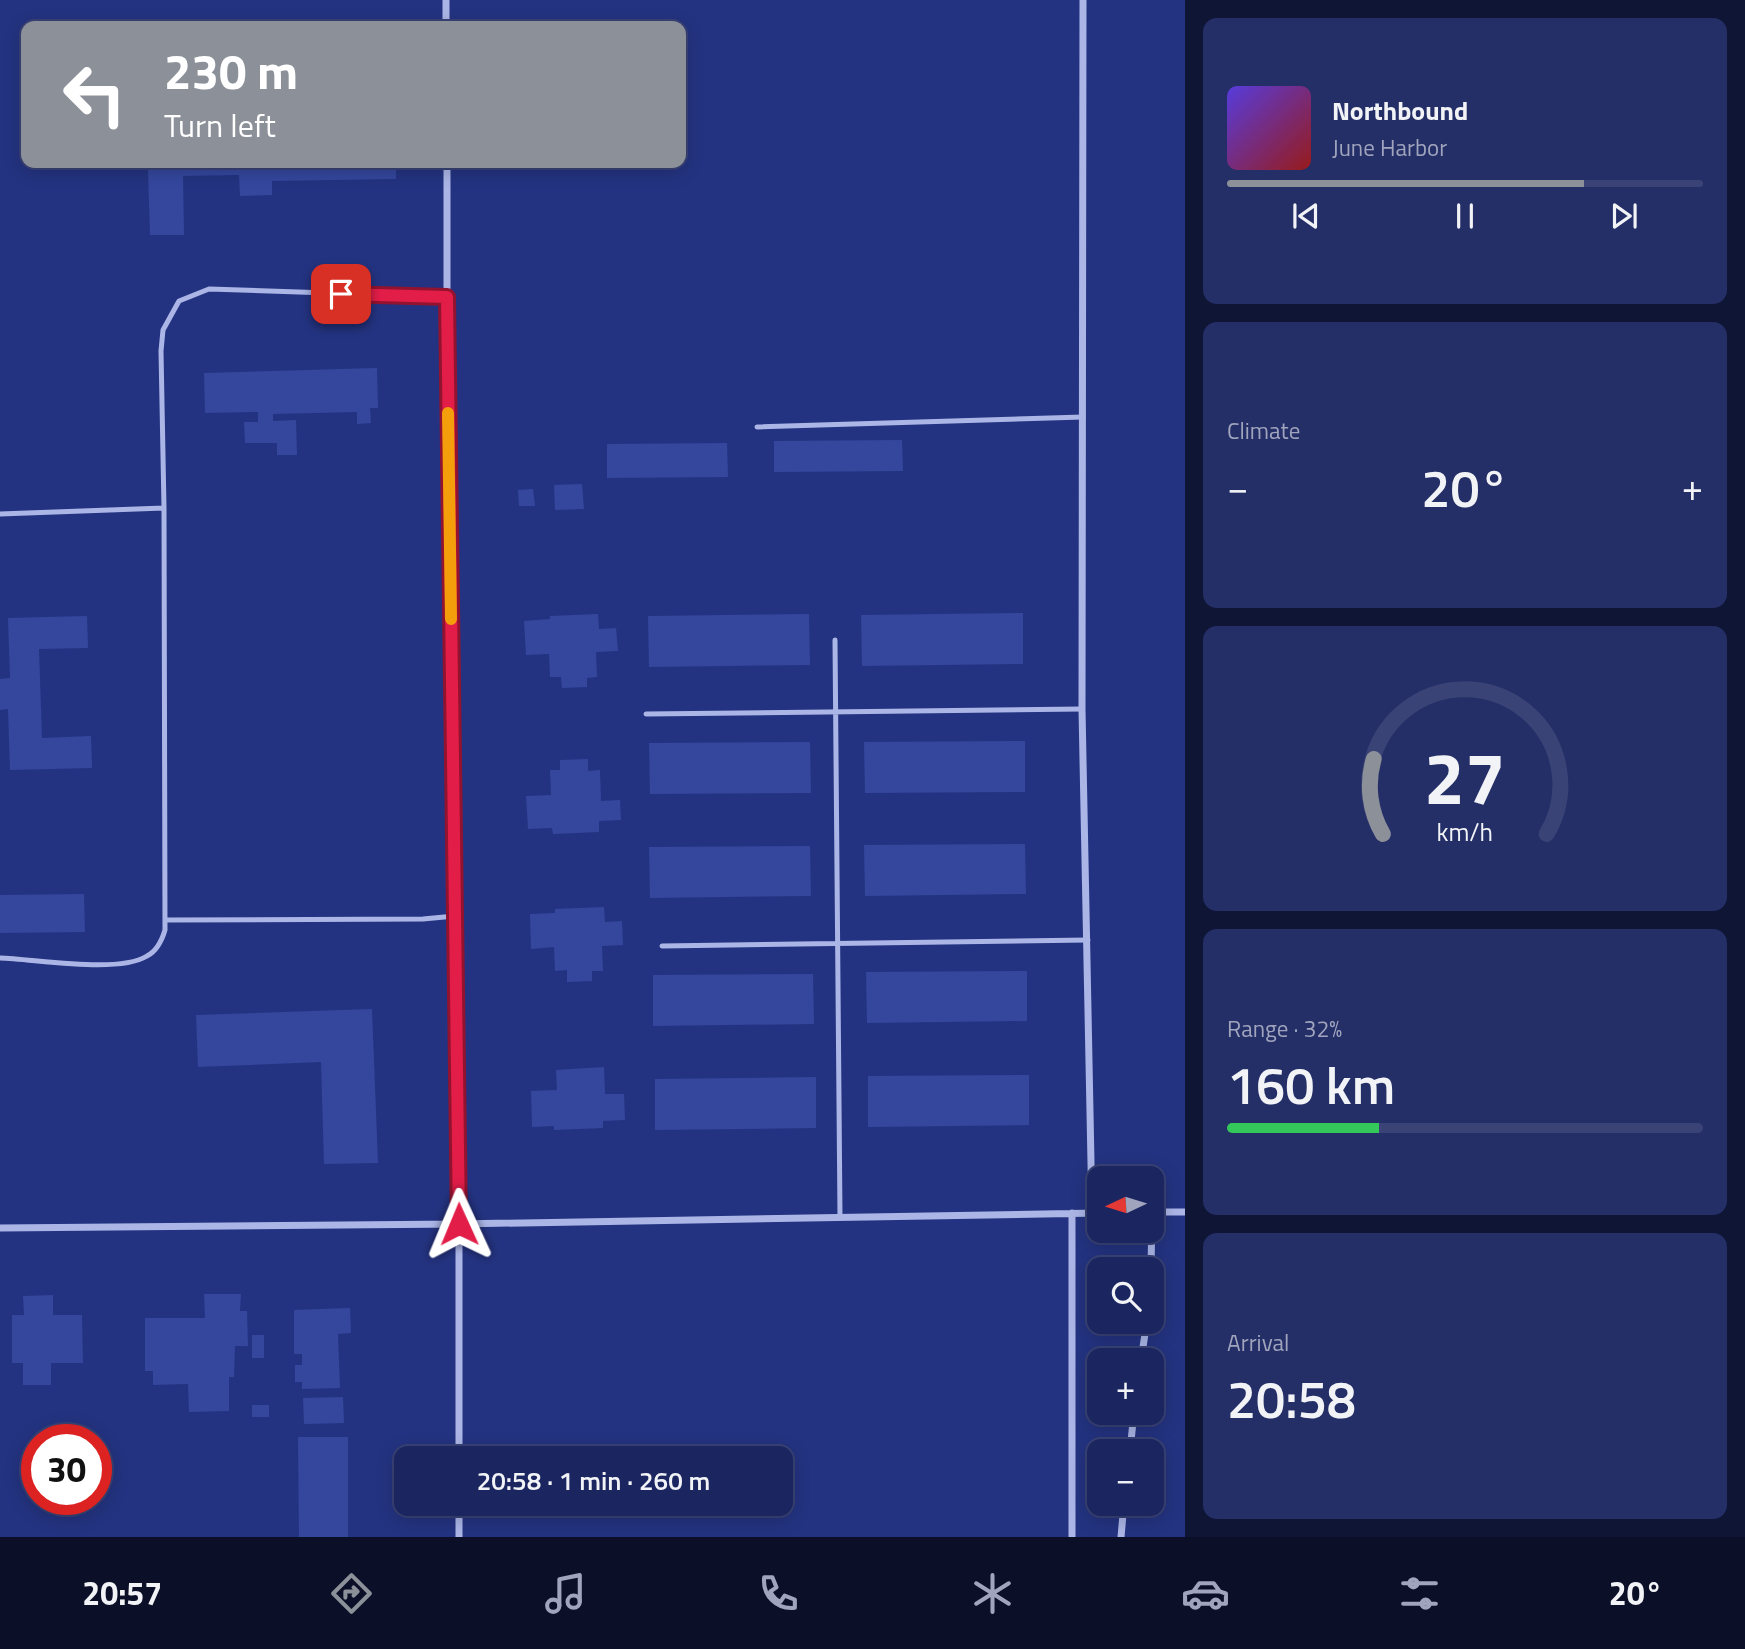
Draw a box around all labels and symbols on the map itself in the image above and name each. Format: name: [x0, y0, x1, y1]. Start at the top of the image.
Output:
pin: [311, 264, 371, 324]
north arrow: [1087, 1166, 1164, 1242]
position arrow: [422, 1187, 496, 1261]
speed limit sign: 30: [21, 1424, 112, 1515]

